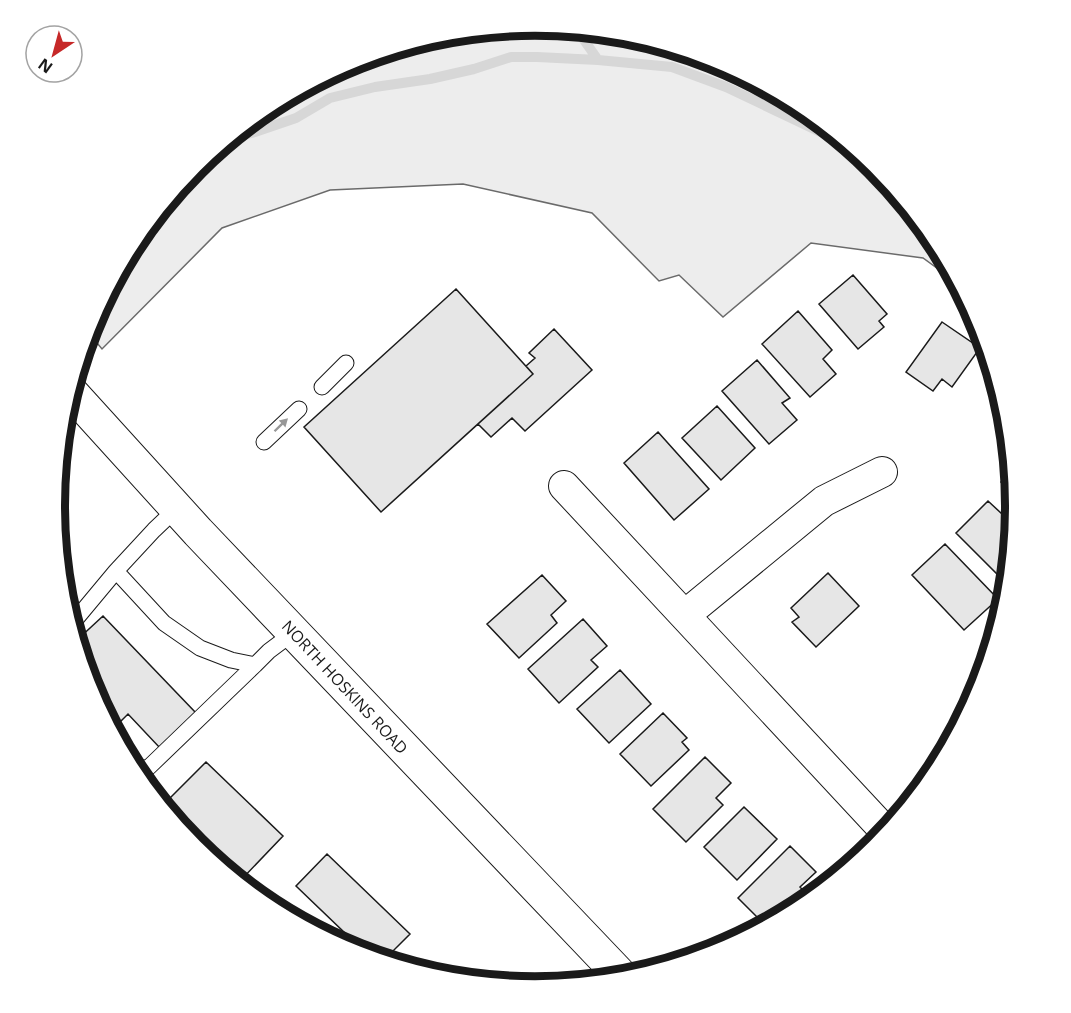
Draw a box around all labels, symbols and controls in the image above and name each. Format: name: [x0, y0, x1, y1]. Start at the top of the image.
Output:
north arrow: [24, 24, 84, 84]
text: N: [33, 53, 57, 79]
one-way arrow: [274, 419, 288, 433]
street label: NORTH HOSKINS ROAD: [277, 615, 413, 759]

